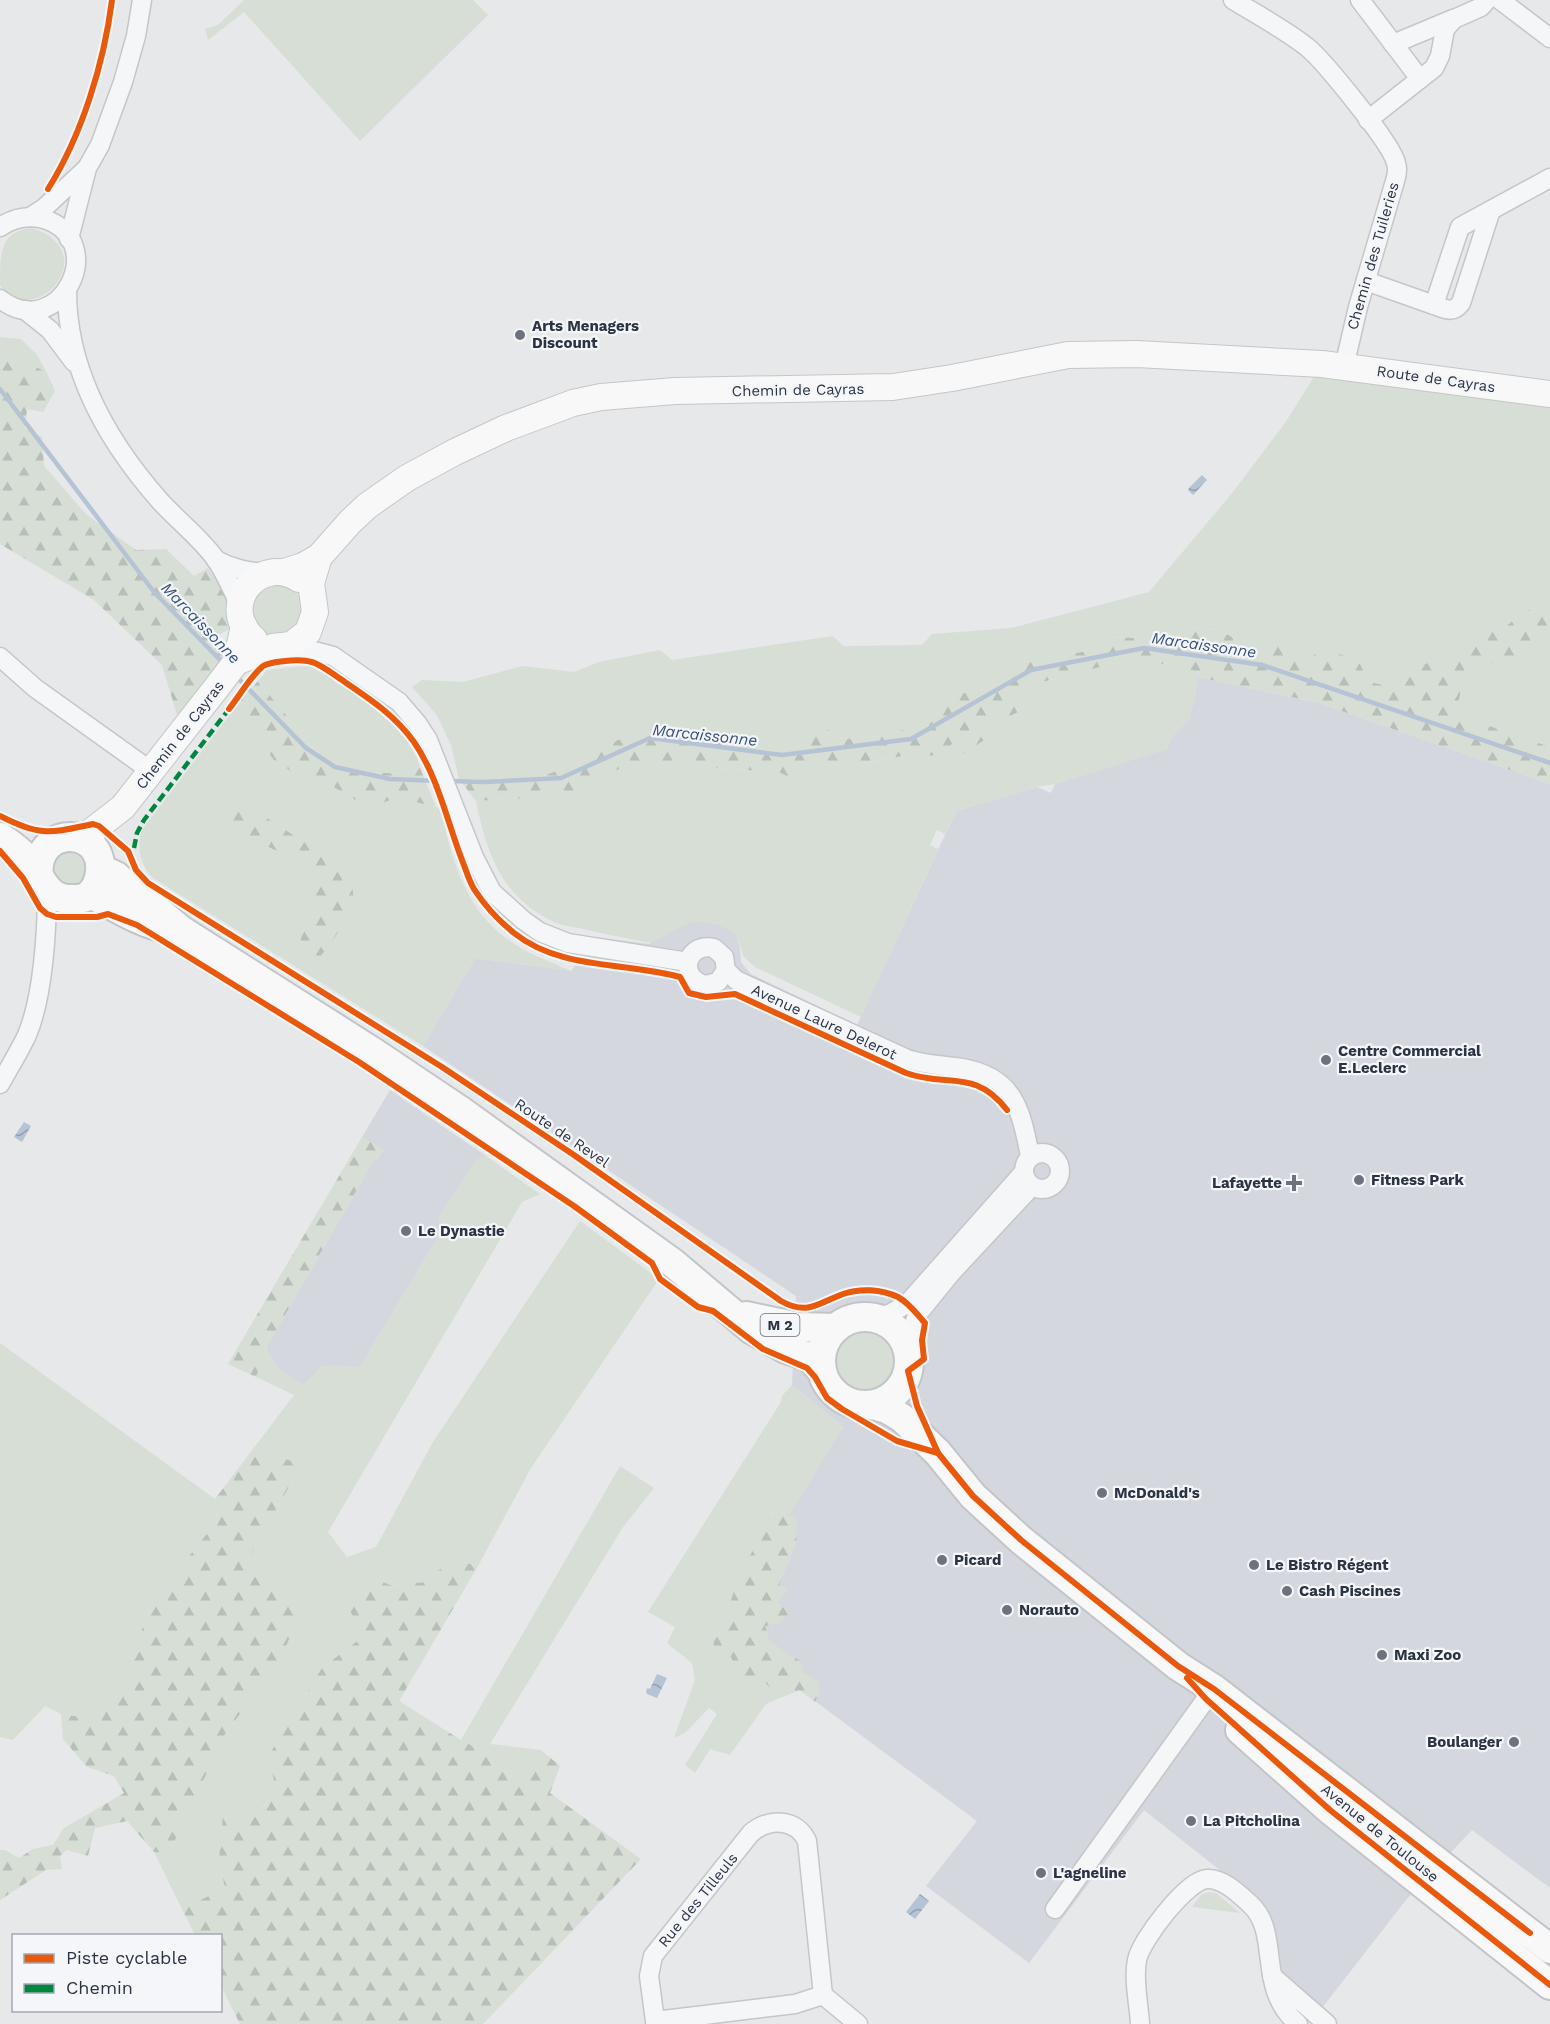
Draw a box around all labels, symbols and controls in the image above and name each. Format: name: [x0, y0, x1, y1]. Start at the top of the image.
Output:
street label: Chemin des Tuileries: [1343, 180, 1403, 332]
place label: Arts Menagers Discount: [532, 317, 639, 352]
marker: Arts Menagers Discount: [513, 328, 527, 342]
street label: Route de Cayras: [1376, 362, 1497, 396]
street label: Chemin de Cayras: [732, 380, 864, 400]
water label: Marcaissonne: [157, 578, 245, 668]
water label: Marcaissonne: [1150, 628, 1258, 662]
street label: Chemin de Cayras: [132, 677, 228, 793]
water label: Marcaissonne: [651, 720, 759, 750]
street label: Avenue Laure Delerot: [748, 980, 900, 1064]
place label: Centre Commercial E.Leclerc: [1338, 1042, 1481, 1077]
marker: Centre Commercial E.Leclerc: [1319, 1053, 1333, 1067]
street label: Route de Revel: [511, 1095, 613, 1172]
place label: Fitness Park: [1371, 1171, 1465, 1189]
marker: Fitness Park: [1352, 1173, 1366, 1187]
place label: Lafayette: [1212, 1174, 1282, 1192]
marker: Lafayette: [1287, 1176, 1301, 1190]
place label: Le Dynastie: [418, 1222, 505, 1240]
marker: Le Dynastie: [399, 1224, 413, 1238]
road number: M 2: [760, 1314, 800, 1336]
place label: McDonald's: [1114, 1484, 1200, 1502]
marker: McDonald's: [1095, 1486, 1109, 1500]
place label: Picard: [954, 1551, 1001, 1569]
marker: Picard: [935, 1553, 949, 1567]
place label: Le Bistro Régent: [1266, 1556, 1389, 1574]
marker: Le Bistro Régent: [1247, 1558, 1261, 1572]
place label: Cash Piscines: [1299, 1582, 1401, 1600]
marker: Cash Piscines: [1280, 1584, 1294, 1598]
place label: Norauto: [1019, 1601, 1079, 1619]
marker: Norauto: [1000, 1603, 1014, 1617]
place label: Maxi Zoo: [1394, 1646, 1461, 1664]
marker: Maxi Zoo: [1375, 1648, 1389, 1662]
place label: Boulanger: [1427, 1733, 1503, 1751]
marker: Boulanger: [1507, 1735, 1521, 1749]
street label: Avenue de Toulouse: [1318, 1780, 1442, 1886]
place label: La Pitcholina: [1203, 1812, 1300, 1830]
marker: La Pitcholina: [1184, 1814, 1198, 1828]
street label: Rue des Tilleuls: [655, 1849, 742, 1951]
place label: L'agneline: [1053, 1864, 1127, 1882]
marker: L'agneline: [1034, 1866, 1048, 1880]
legend: [12, 1934, 222, 2012]
text: Piste cyclable: [66, 1947, 187, 1968]
text: Chemin: [66, 1977, 133, 1998]

